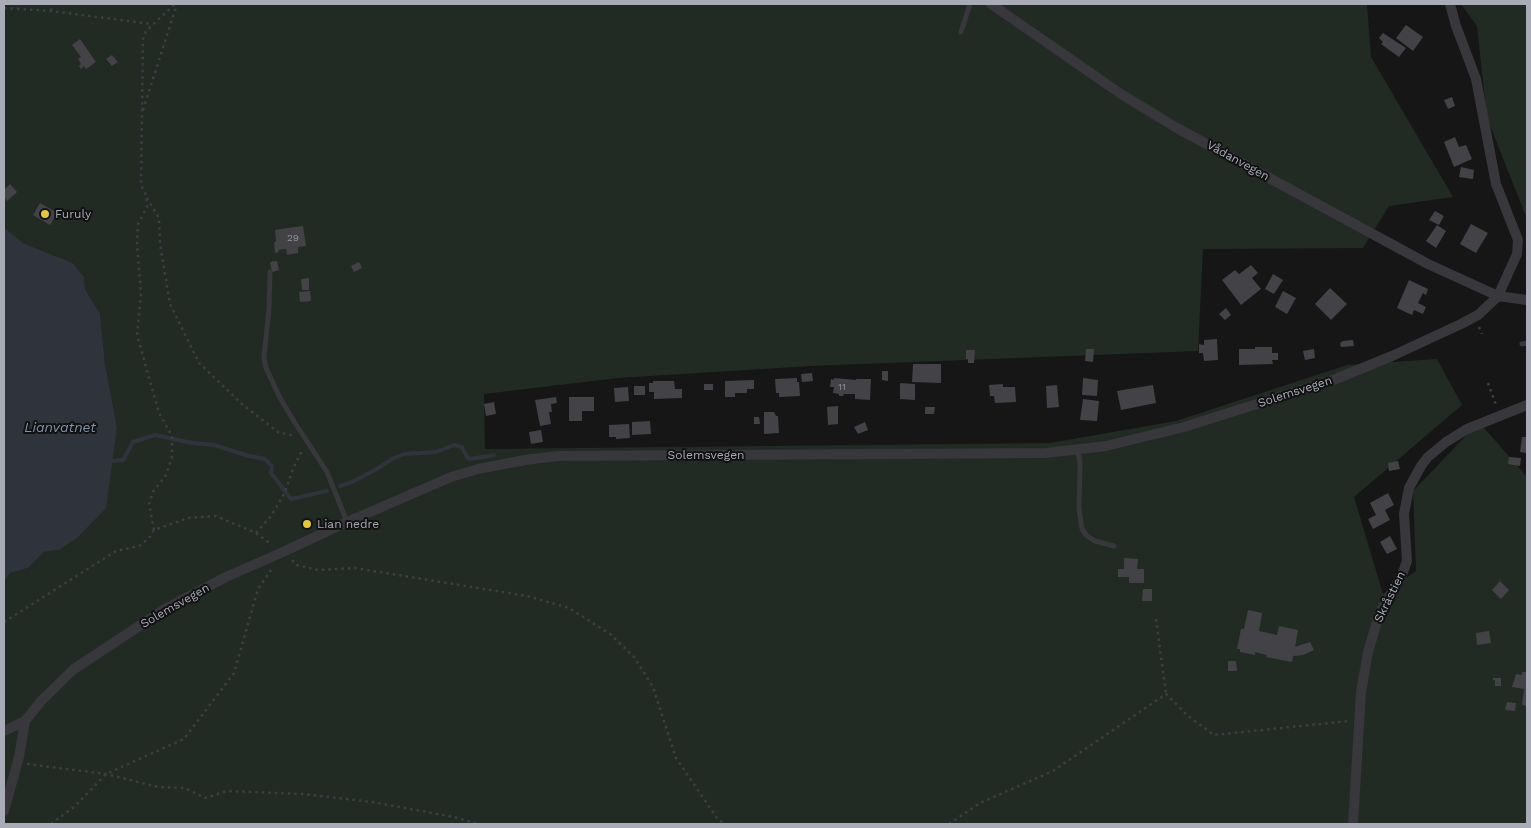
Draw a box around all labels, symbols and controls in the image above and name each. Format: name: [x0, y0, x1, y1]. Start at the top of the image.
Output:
street label: Vådanvegen: [1204, 138, 1272, 184]
place label: Furuly: [55, 207, 91, 221]
marker: Furuly: [39, 208, 51, 220]
house number: 29: [287, 232, 299, 244]
street label: Solemsvegen: [1256, 373, 1334, 411]
house number: 11: [838, 381, 846, 393]
water label: Lianvatnet: [24, 420, 96, 436]
street label: Solemsvegen: [668, 448, 744, 462]
place label: Lian nedre: [317, 517, 379, 531]
marker: Lian nedre: [301, 518, 313, 530]
street label: Skråstien: [1371, 569, 1409, 625]
street label: Solemsvegen: [138, 581, 212, 631]

